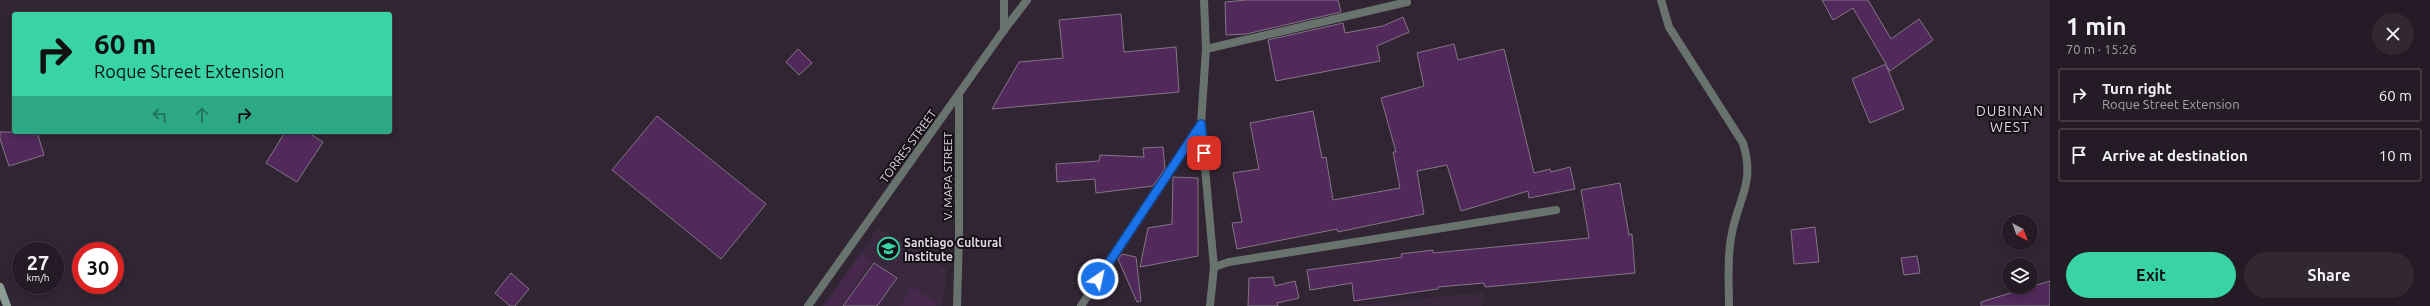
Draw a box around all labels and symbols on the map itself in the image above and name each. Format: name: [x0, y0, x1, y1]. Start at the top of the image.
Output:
district label: DUBINAN WEST: [1976, 103, 2044, 135]
street label: TORRES STREET: [877, 107, 939, 185]
street label: V. MAPA STREET: [941, 131, 954, 220]
pin: [1187, 136, 1221, 170]
north arrow: [2002, 214, 2038, 250]
school or university icon: Santiago Cultural Institute: [875, 236, 901, 262]
place label: Santiago Cultural Institute: [904, 236, 1002, 263]
speed limit sign: 30: [72, 242, 124, 294]
position arrow: [1077, 258, 1119, 300]

